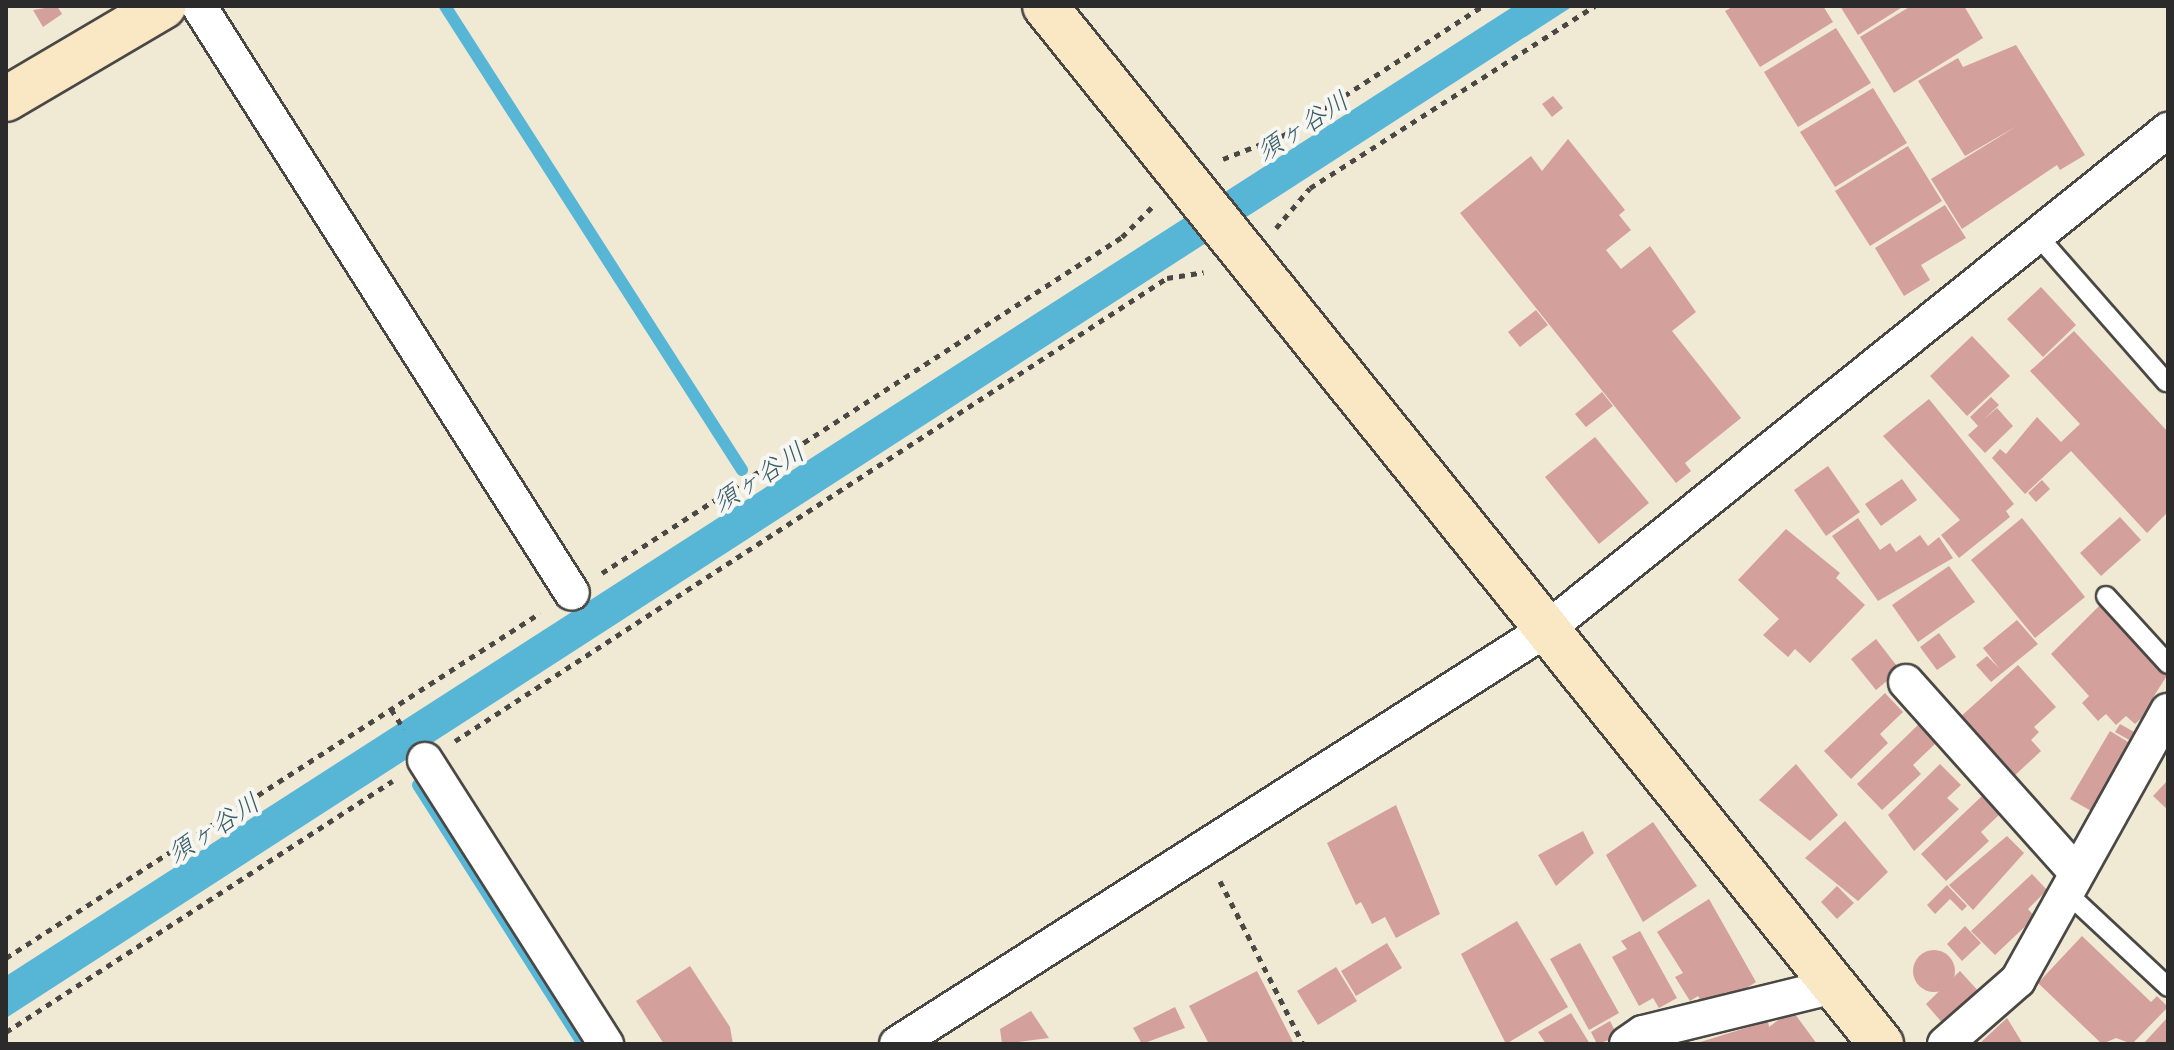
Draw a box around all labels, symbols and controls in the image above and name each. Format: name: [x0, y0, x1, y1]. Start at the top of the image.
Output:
water label: 須ヶ谷川: [1253, 89, 1357, 171]
water label: 須ヶ谷川: [709, 440, 813, 522]
water label: 須ヶ谷川: [164, 791, 268, 873]

